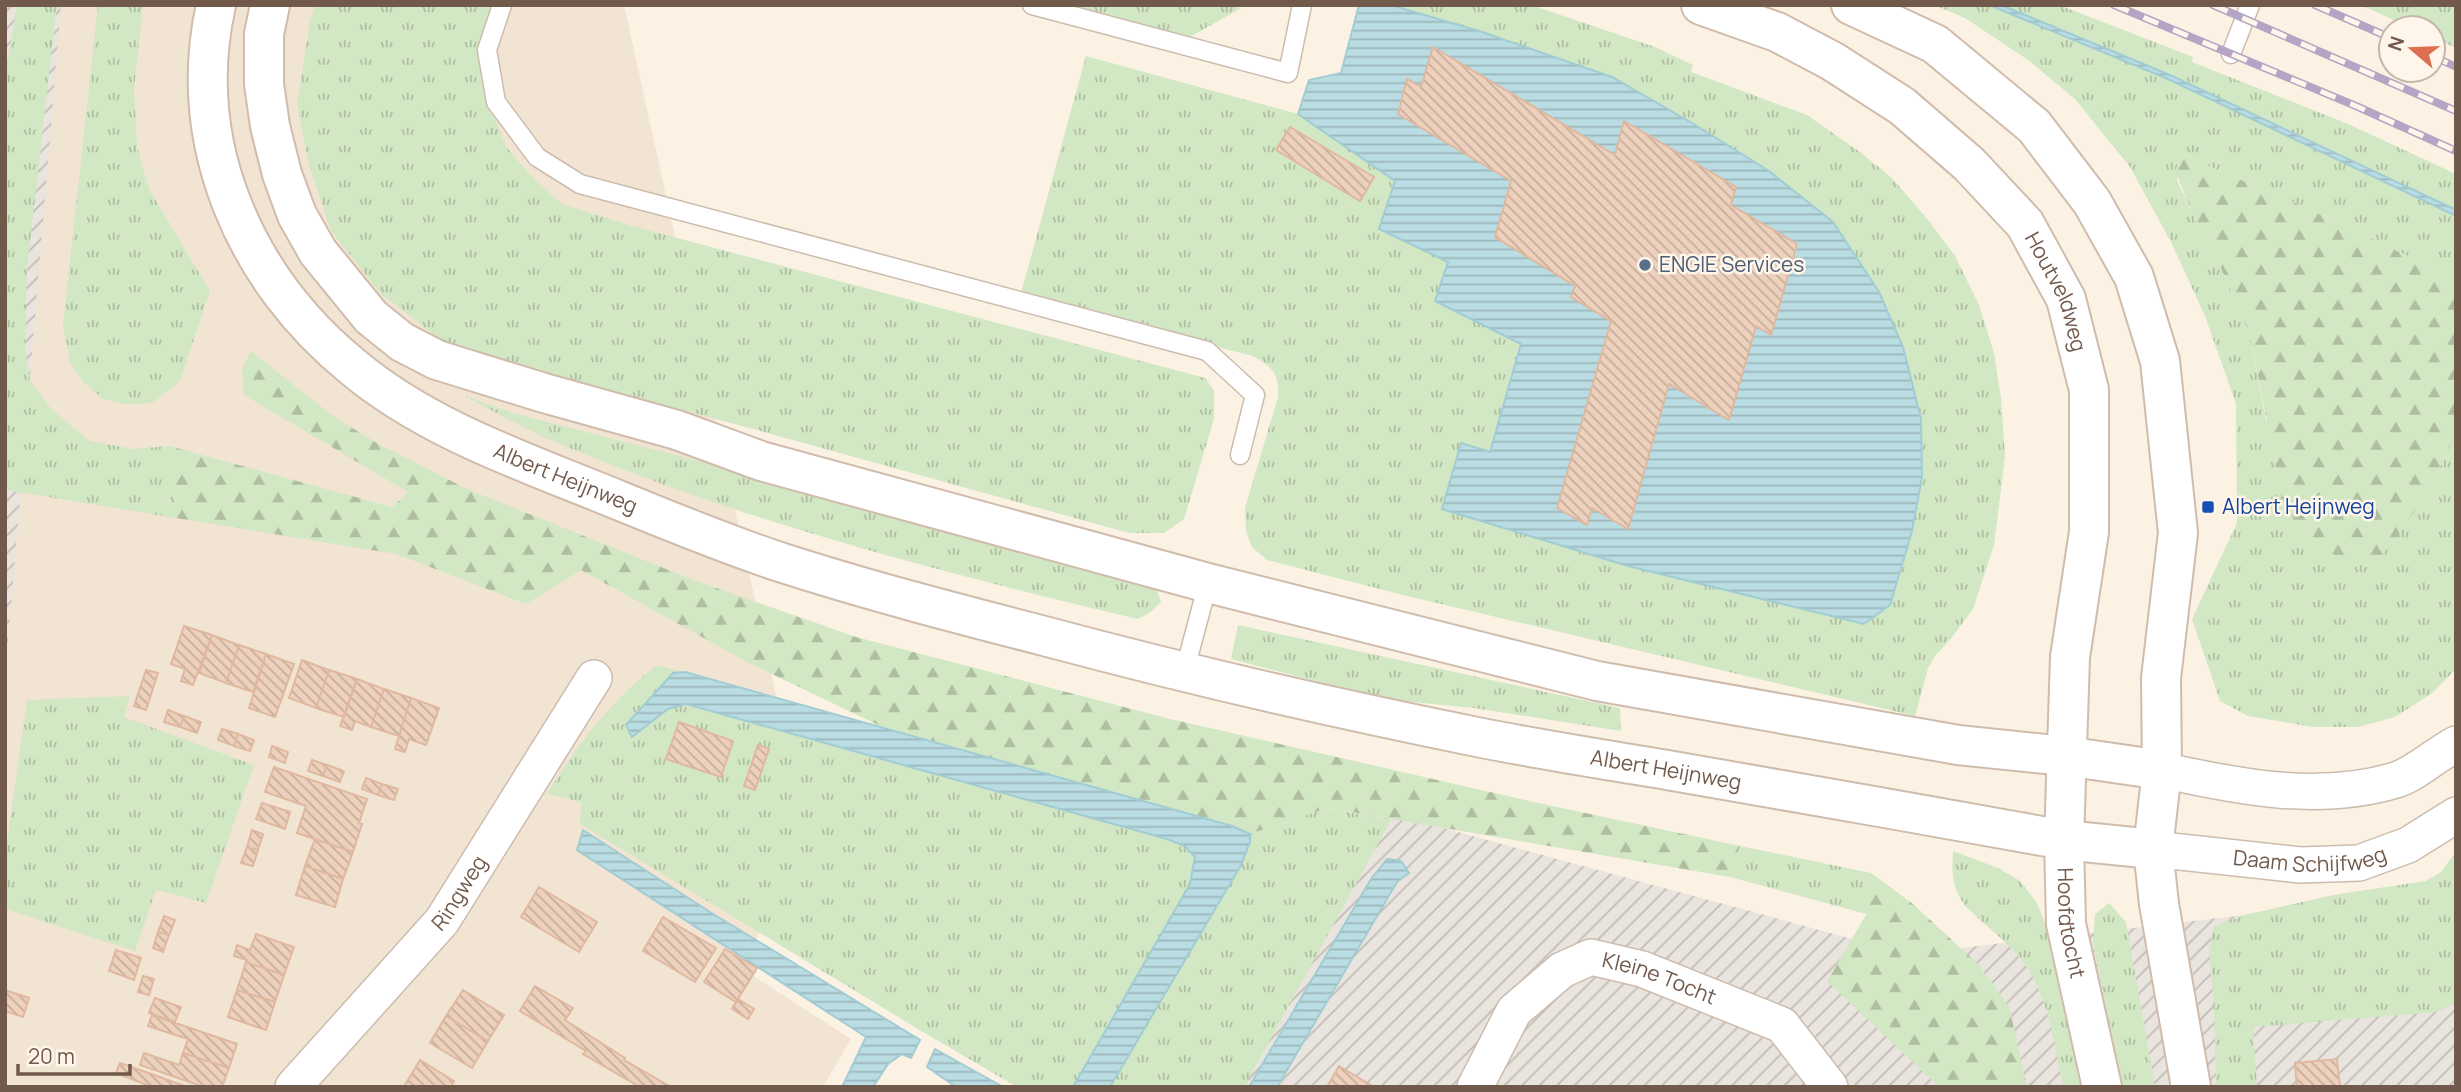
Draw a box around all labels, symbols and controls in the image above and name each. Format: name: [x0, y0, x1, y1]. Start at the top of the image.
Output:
north arrow: [2377, 14, 2447, 84]
text: N: [2381, 33, 2410, 54]
street label: Houtveldweg: [2019, 227, 2094, 354]
place label: ENGIE Services: [1659, 250, 1804, 278]
marker: ENGIE Services: [1637, 257, 1653, 273]
street label: Albert Heijnweg: [490, 436, 642, 519]
place label: Albert Heijnweg: [2222, 492, 2375, 520]
marker: Albert Heijnweg: [2200, 499, 2216, 515]
street label: Albert Heijnweg: [1589, 743, 1744, 796]
street label: Daam Schijfweg: [2232, 839, 2390, 878]
street label: Ringweg: [425, 850, 493, 936]
street label: Hoofdtocht: [2052, 867, 2093, 981]
street label: Kleine Tocht: [1600, 945, 1721, 1010]
scale bar: [18, 1032, 130, 1076]
text: 20 m: [28, 1042, 75, 1070]

